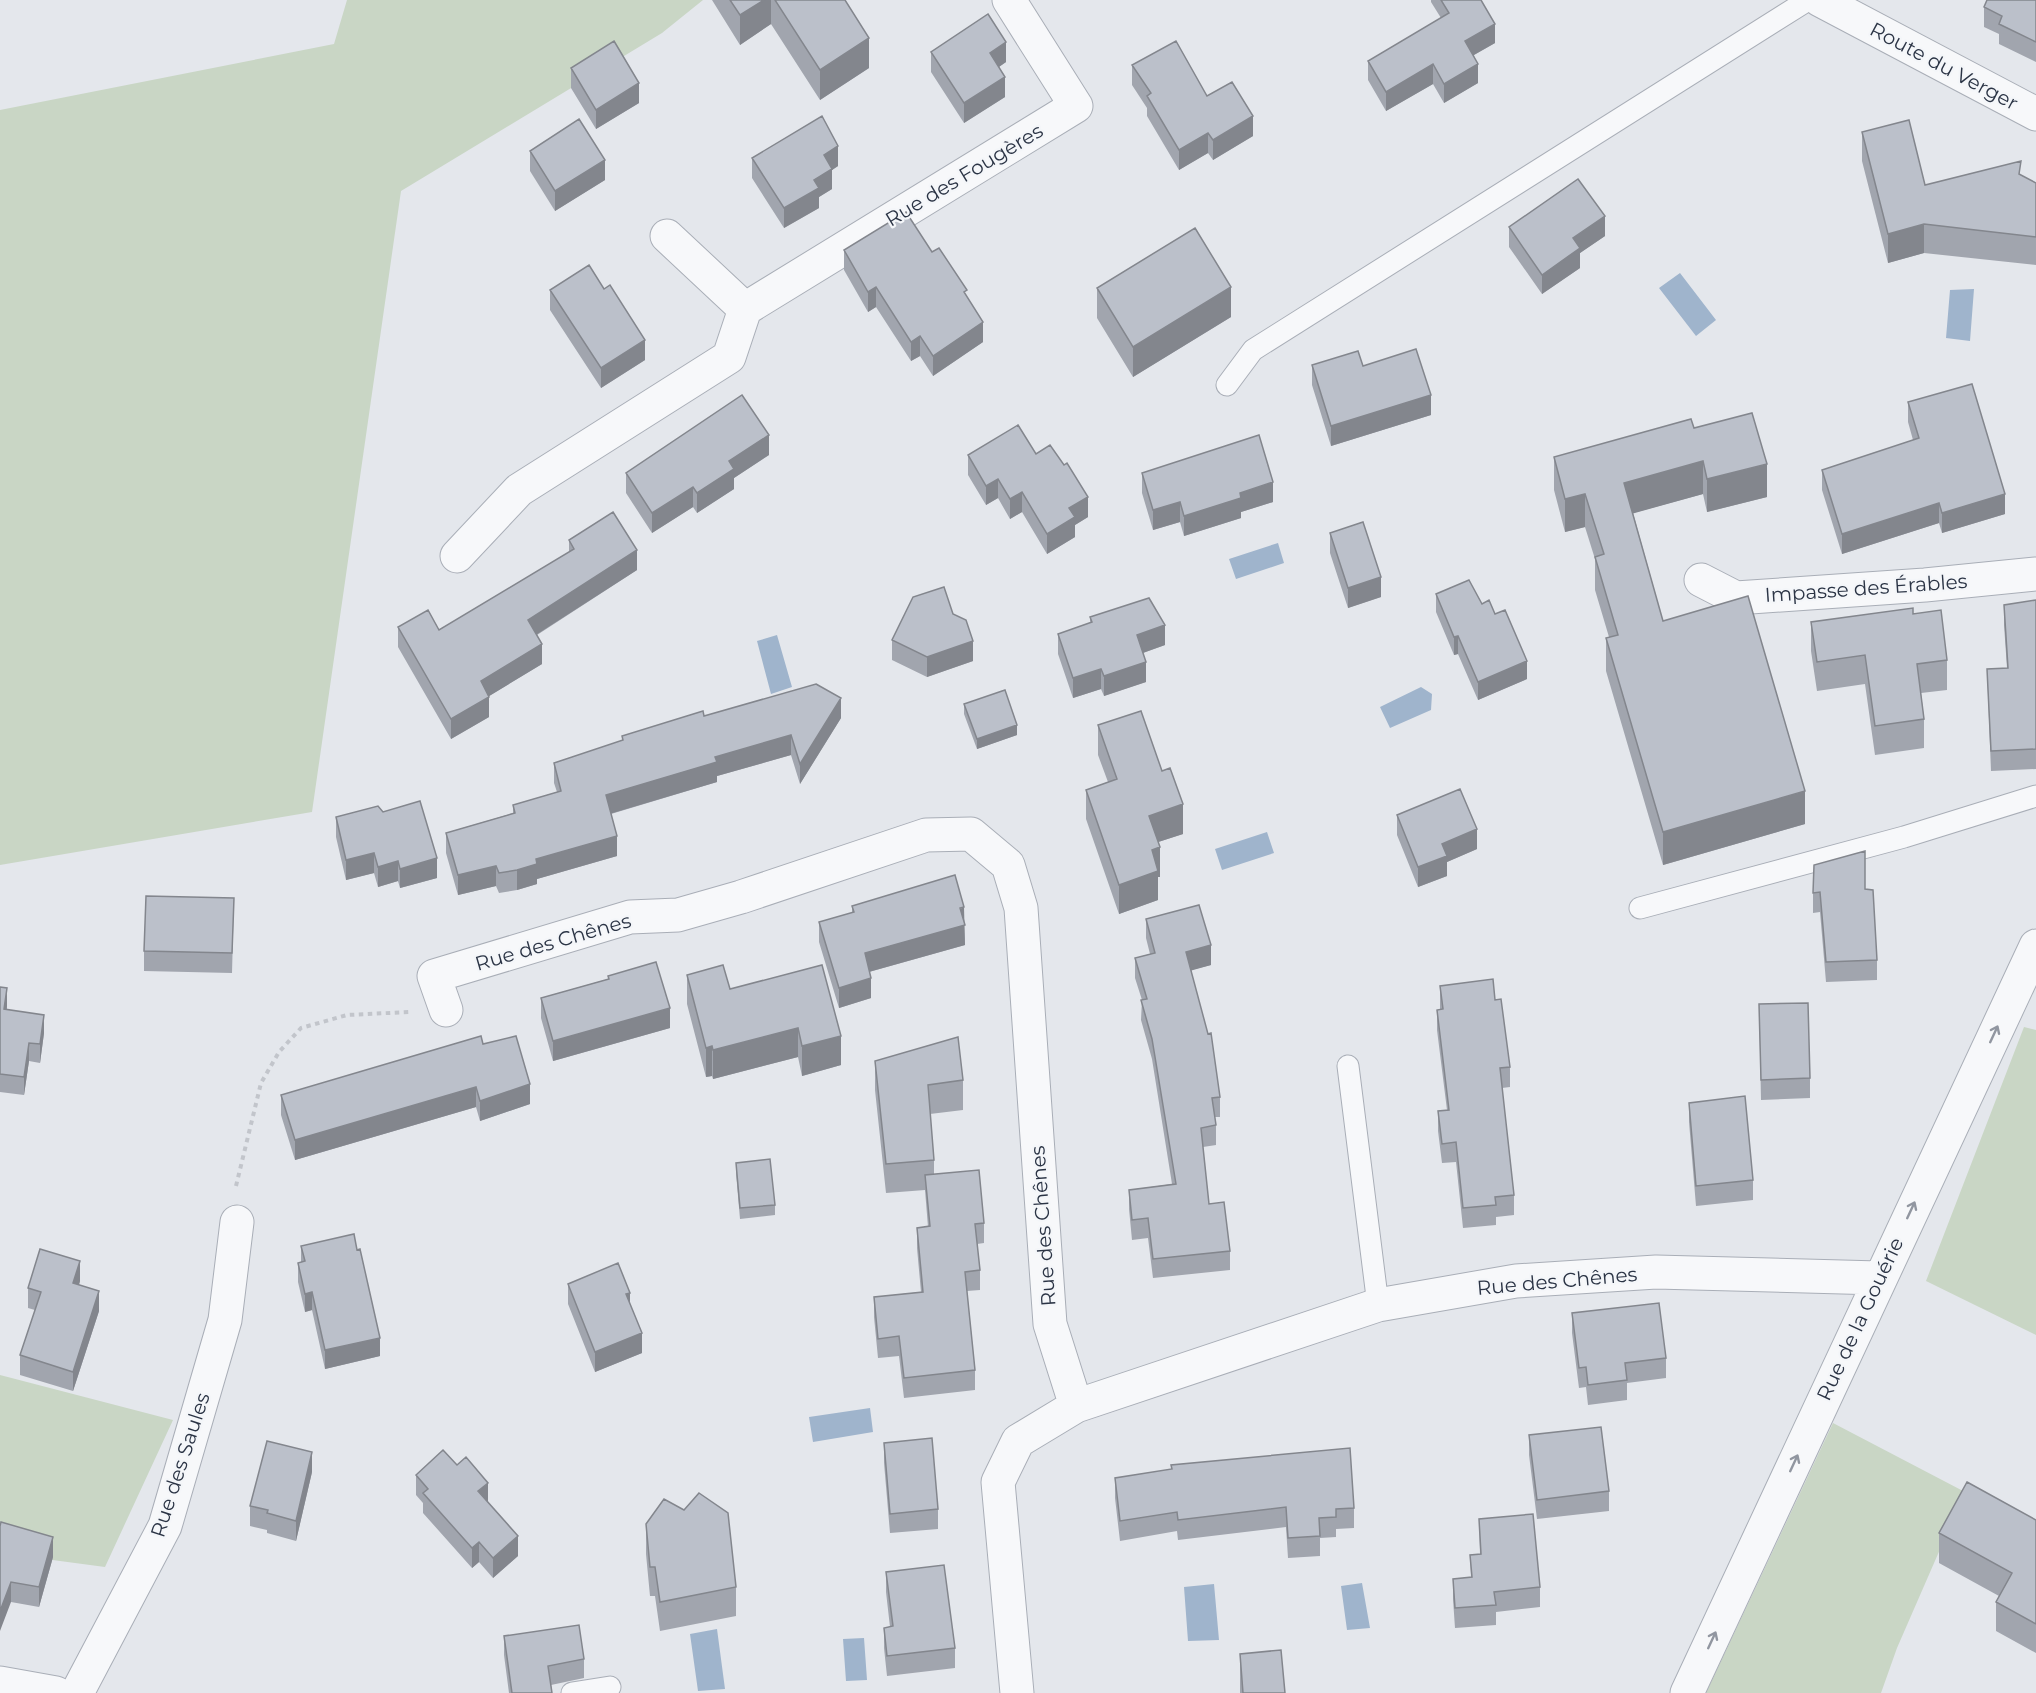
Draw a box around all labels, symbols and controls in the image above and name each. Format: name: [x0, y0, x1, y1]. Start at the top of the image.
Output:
street label: Route du Verger: [1866, 17, 2022, 115]
street label: Rue des Fougères: [881, 118, 1047, 232]
street label: Impasse des Érables: [1764, 569, 1968, 607]
street label: Rue des Chênes: [472, 908, 634, 976]
one-way arrow: [1989, 1025, 2001, 1043]
street label: Rue des Chênes: [1025, 1145, 1061, 1307]
one-way arrow: [1905, 1202, 1917, 1220]
street label: Rue de la Gouérie: [1812, 1234, 1908, 1404]
street label: Rue des Chênes: [1476, 1262, 1638, 1300]
street label: Rue des Saules: [145, 1389, 215, 1540]
one-way arrow: [1788, 1455, 1800, 1473]
one-way arrow: [1706, 1632, 1718, 1650]

